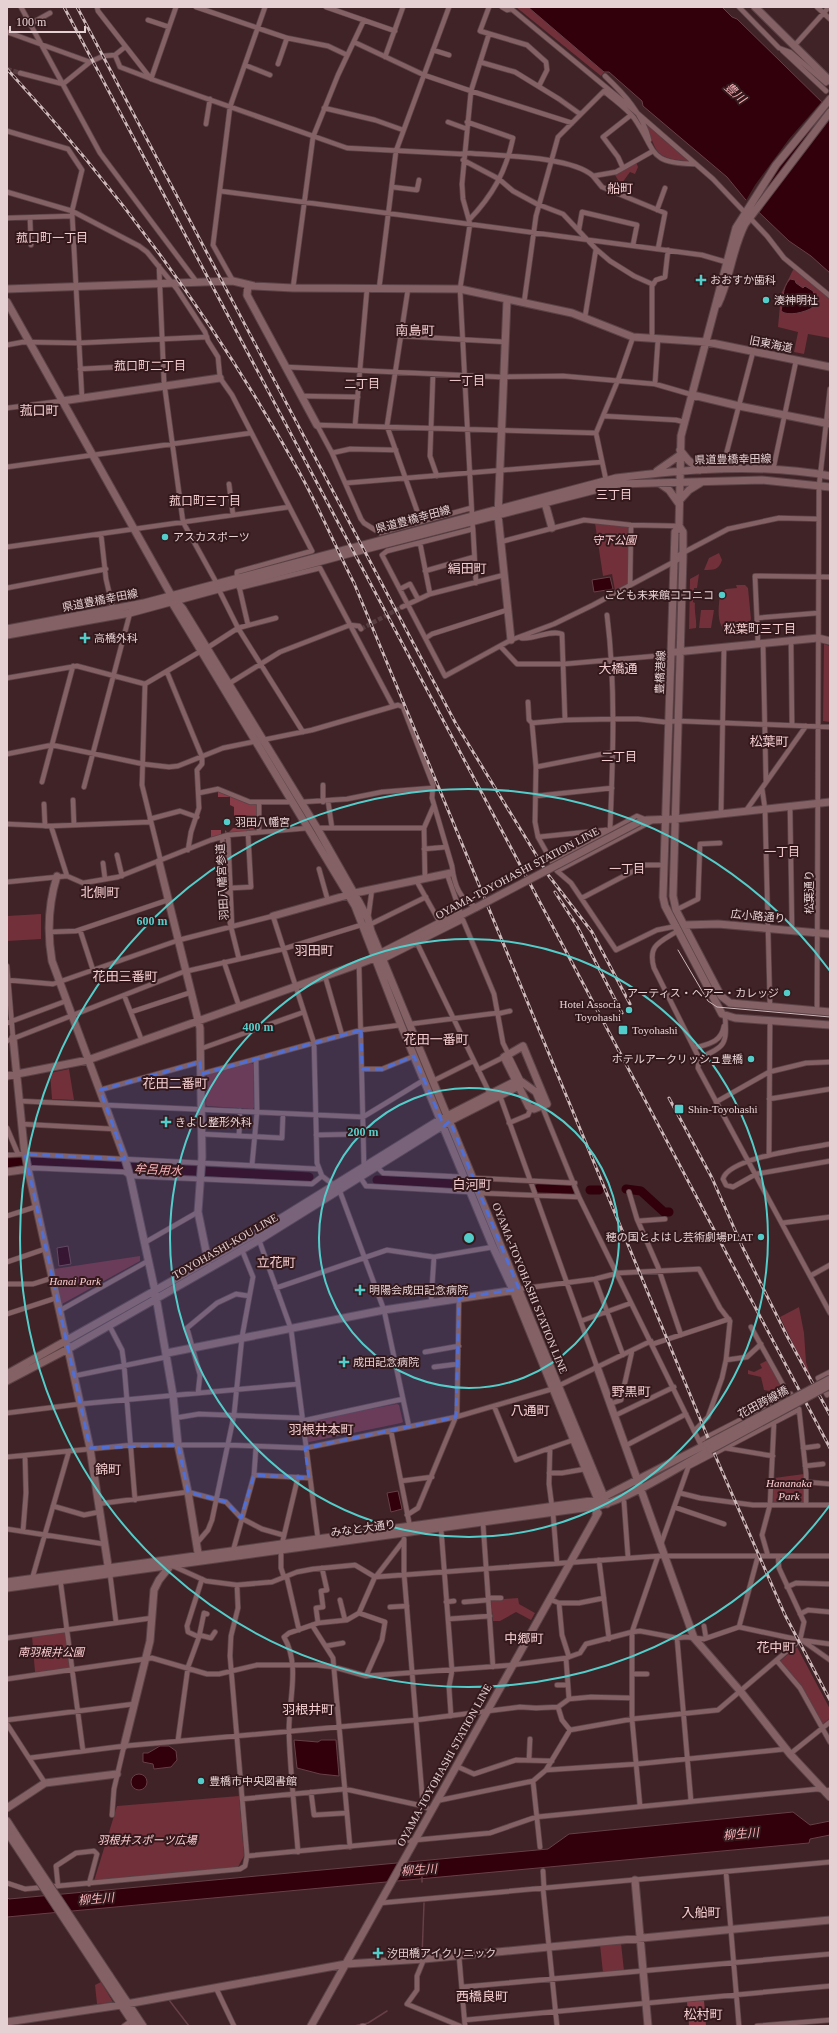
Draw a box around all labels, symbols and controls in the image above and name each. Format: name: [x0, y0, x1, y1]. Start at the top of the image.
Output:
scale bar: [10, 8, 85, 34]
text: 100 m: [16, 15, 47, 29]
water label: 豊川: [721, 80, 750, 108]
district label: 船町: [607, 181, 633, 196]
district label: 菰口町一丁目: [16, 231, 88, 245]
marker: おおすか歯科: [695, 274, 707, 286]
place label: おおすか歯科: [710, 274, 776, 286]
place label: 湊神明社: [774, 294, 818, 306]
marker: 湊神明社: [761, 295, 771, 305]
district label: 南島町: [395, 323, 435, 338]
street label: 旧東海道: [748, 334, 794, 354]
district label: 菰口町二丁目: [114, 359, 186, 373]
district label: 一丁目: [449, 374, 485, 388]
district label: 二丁目: [344, 377, 380, 391]
district label: 菰口町: [19, 403, 59, 418]
street label: 県道豊橋幸田線: [694, 452, 772, 466]
district label: 三丁目: [596, 488, 632, 502]
district label: 菰口町三丁目: [169, 494, 241, 508]
street label: 県道豊橋幸田線: [374, 503, 452, 535]
place label: アスカスポーツ: [173, 531, 250, 543]
marker: アスカスポーツ: [160, 532, 170, 542]
park label: 守下公園: [592, 534, 638, 546]
district label: 絹田町: [447, 561, 487, 576]
street label: 県道豊橋幸田線: [61, 587, 139, 613]
place label: こども未来館ココニコ: [604, 589, 714, 601]
marker: こども未来館ココニコ: [717, 590, 727, 600]
district label: 松葉町三丁目: [724, 622, 796, 636]
marker: 高橋外科: [79, 632, 91, 644]
place label: 高橋外科: [94, 632, 138, 644]
street label: 豊橋港線: [653, 650, 667, 694]
district label: 大橋通: [598, 661, 638, 676]
district label: 松葉町: [749, 734, 789, 749]
district label: 二丁目: [601, 750, 637, 764]
place label: 羽田八幡宮: [235, 816, 290, 828]
marker: 羽田八幡宮: [222, 817, 232, 827]
street label: OYAMA-TOYOHASHI STATION LINE: [433, 825, 601, 921]
street label: 羽田八幡宮参道: [214, 843, 230, 921]
district label: 一丁目: [764, 845, 800, 859]
district label: 一丁目: [609, 862, 645, 876]
street label: 松葉通り: [803, 870, 815, 914]
district label: 北側町: [80, 885, 120, 900]
street label: 広小路通り: [730, 908, 786, 924]
text: 600 m: [137, 914, 168, 928]
district label: 羽田町: [294, 943, 334, 958]
district label: 花田三番町: [92, 969, 158, 984]
place label: アーティス・ヘアー・カレッジ: [627, 987, 779, 999]
marker: アーティス・ヘアー・カレッジ: [782, 988, 792, 998]
place label: Hotel Associa Toyohashi: [560, 998, 621, 1023]
marker: Hotel Associa Toyohashi: [624, 1005, 634, 1015]
text: 400 m: [243, 1020, 274, 1034]
marker: Toyohashi: [617, 1024, 629, 1036]
place label: Toyohashi: [632, 1024, 678, 1036]
district label: 花田一番町: [403, 1032, 469, 1047]
place label: ホテルアークリッシュ豊橋: [612, 1053, 743, 1065]
marker: ホテルアークリッシュ豊橋: [746, 1054, 756, 1064]
district label: 花田二番町: [142, 1076, 208, 1091]
marker: Shin-Toyohashi: [673, 1103, 685, 1115]
place label: Shin-Toyohashi: [688, 1103, 758, 1115]
marker: きよし整形外科: [160, 1116, 172, 1128]
place label: きよし整形外科: [175, 1116, 252, 1128]
text: 200 m: [348, 1125, 379, 1139]
water label: 牟呂用水: [134, 1162, 184, 1178]
district label: 白河町: [452, 1177, 492, 1192]
street label: OYAMA-TOYOHASHI STATION LINE: [490, 1201, 570, 1376]
street label: TOYOHASHI-KOU LINE: [170, 1211, 280, 1281]
centre of rings: [462, 1231, 476, 1245]
place label: 穂の国とよはし芸術劇場PLAT: [606, 1231, 753, 1243]
marker: 穂の国とよはし芸術劇場PLAT: [756, 1232, 766, 1242]
district label: 立花町: [256, 1255, 296, 1270]
park label: Hanai Park: [48, 1275, 102, 1287]
marker: 明陽会成田記念病院: [354, 1284, 366, 1296]
place label: 明陽会成田記念病院: [369, 1284, 468, 1296]
marker: 成田記念病院: [338, 1356, 350, 1368]
place label: 成田記念病院: [353, 1356, 419, 1368]
district label: 野黒町: [611, 1384, 651, 1399]
street label: 花田跨線橋: [736, 1384, 790, 1420]
district label: 八通町: [510, 1403, 550, 1418]
district label: 羽根井本町: [288, 1422, 354, 1437]
district label: 錦町: [95, 1462, 121, 1477]
park label: Hananaka Park: [765, 1477, 812, 1502]
street label: みなと大通り: [329, 1517, 397, 1539]
district label: 中郷町: [504, 1631, 544, 1646]
district label: 花中町: [756, 1640, 796, 1655]
park label: 南羽根井公園: [18, 1646, 86, 1658]
street label: OYAMA-TOYOHASHI STATION LINE: [394, 1682, 494, 1848]
district label: 羽根井町: [282, 1702, 334, 1717]
place label: 豊橋市中央図書館: [209, 1775, 297, 1787]
marker: 豊橋市中央図書館: [196, 1776, 206, 1786]
water label: 柳生川: [722, 1825, 762, 1843]
park label: 羽根井スポーツ広場: [98, 1834, 198, 1846]
water label: 柳生川: [401, 1862, 439, 1878]
water label: 柳生川: [77, 1890, 117, 1908]
district label: 入船町: [681, 1905, 721, 1920]
marker: 汐田橋アイクリニック: [372, 1947, 384, 1959]
place label: 汐田橋アイクリニック: [387, 1947, 496, 1959]
district label: 西橋良町: [456, 1989, 508, 2004]
district label: 松村町: [683, 2007, 723, 2022]

